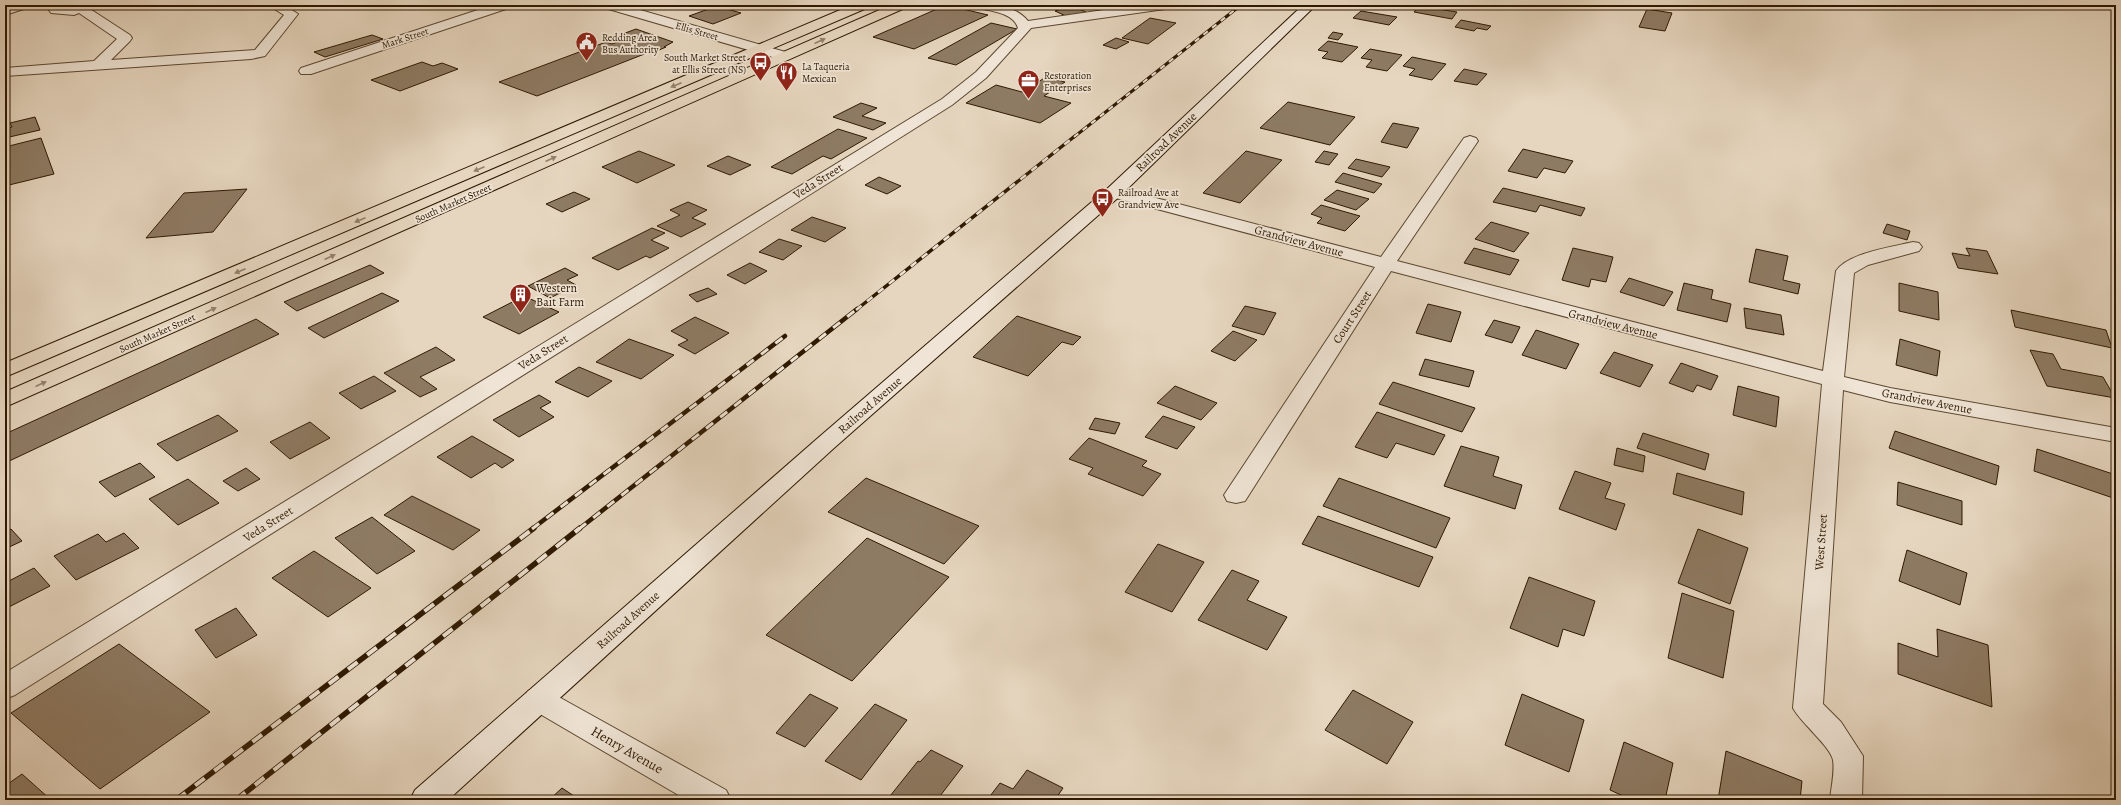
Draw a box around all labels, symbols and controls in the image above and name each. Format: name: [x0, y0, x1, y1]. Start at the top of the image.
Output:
street label: Ellis Street: [674, 19, 721, 44]
street label: Mark Street: [380, 24, 431, 52]
public building icon: Redding Area Bus Authority: [573, 30, 599, 63]
place label: Redding Area Bus Authority: [602, 31, 659, 56]
one-way arrow: [814, 37, 826, 44]
bus stop icon: South Market Street at Ellis Street (NS): [748, 50, 774, 83]
place label: South Market Street at Ellis Street (NS): [664, 51, 747, 76]
restaurant icon: La Taqueria Mexican: [774, 59, 800, 92]
place label: La Taqueria Mexican: [802, 60, 850, 85]
office icon: Restoration Enterprises: [1015, 68, 1041, 101]
place label: Restoration Enterprises: [1044, 69, 1092, 95]
one-way arrow: [669, 82, 681, 88]
street label: Railroad Avenue: [1132, 109, 1200, 175]
one-way arrow: [546, 156, 558, 162]
street label: Veda Street: [789, 159, 846, 203]
one-way arrow: [474, 166, 485, 172]
street label: South Market Street: [413, 180, 494, 226]
bus stop icon: Railroad Ave at Grandview Ave: [1089, 185, 1115, 218]
place label: Railroad Ave at Grandview Ave: [1118, 186, 1180, 211]
one-way arrow: [353, 218, 365, 224]
street label: Grandview Avenue: [1253, 221, 1345, 261]
one-way arrow: [324, 254, 336, 261]
one-way arrow: [234, 268, 246, 275]
place label: Western Bait Farm: [535, 280, 584, 310]
building icon: Western Bait Farm: [508, 282, 534, 315]
street label: Court Street: [1329, 287, 1375, 347]
street label: Grandview Avenue: [1567, 305, 1659, 343]
one-way arrow: [205, 306, 217, 313]
street label: South Market Street: [117, 310, 198, 356]
street label: Veda Street: [514, 330, 571, 374]
street label: Railroad Avenue: [835, 373, 905, 437]
one-way arrow: [35, 381, 46, 387]
street label: Grandview Avenue: [1881, 384, 1973, 418]
street label: Veda Street: [239, 502, 296, 546]
street label: West Street: [1811, 513, 1831, 572]
street label: Railroad Avenue: [593, 587, 663, 653]
street label: Henry Avenue: [587, 722, 667, 778]

